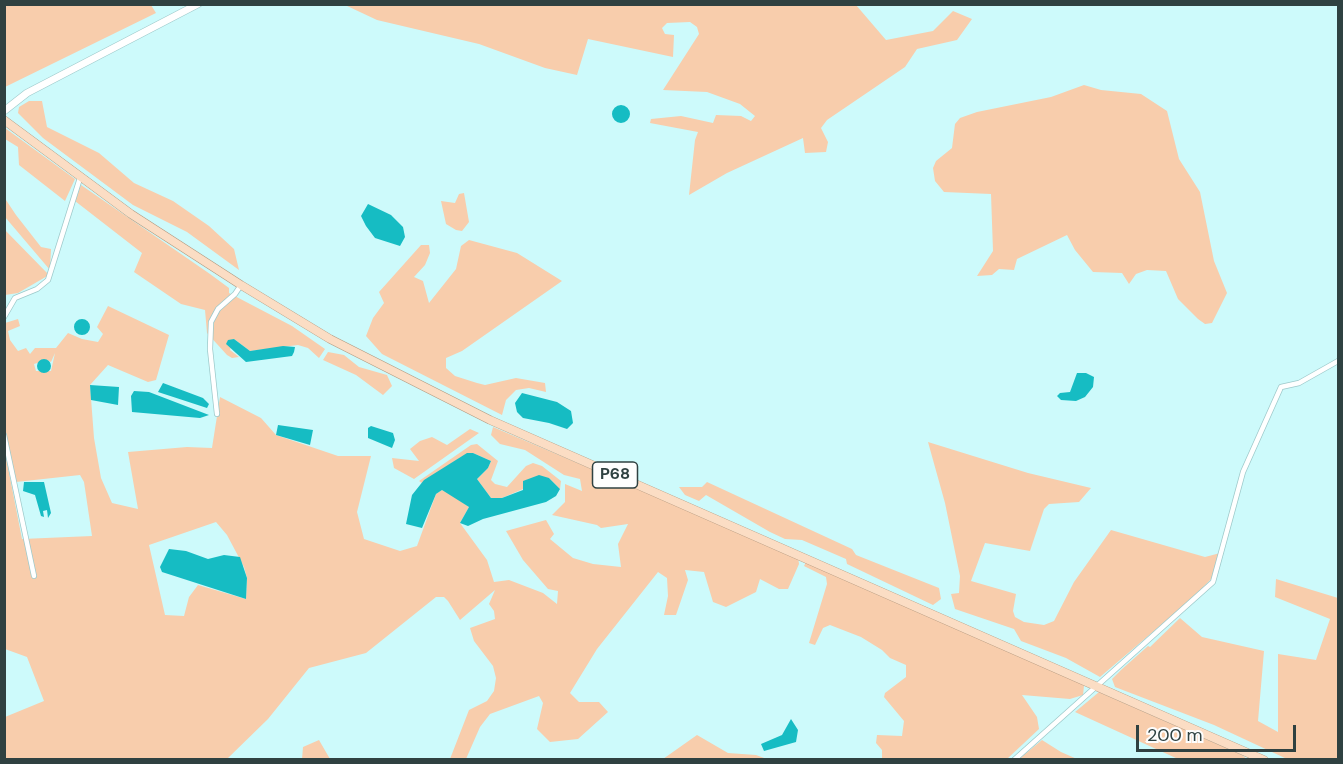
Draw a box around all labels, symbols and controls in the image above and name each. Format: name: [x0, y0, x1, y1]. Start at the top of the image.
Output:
road number: P68: [592, 462, 638, 488]
scale bar: [1139, 713, 1300, 751]
text: 200 m: [1147, 723, 1203, 747]

